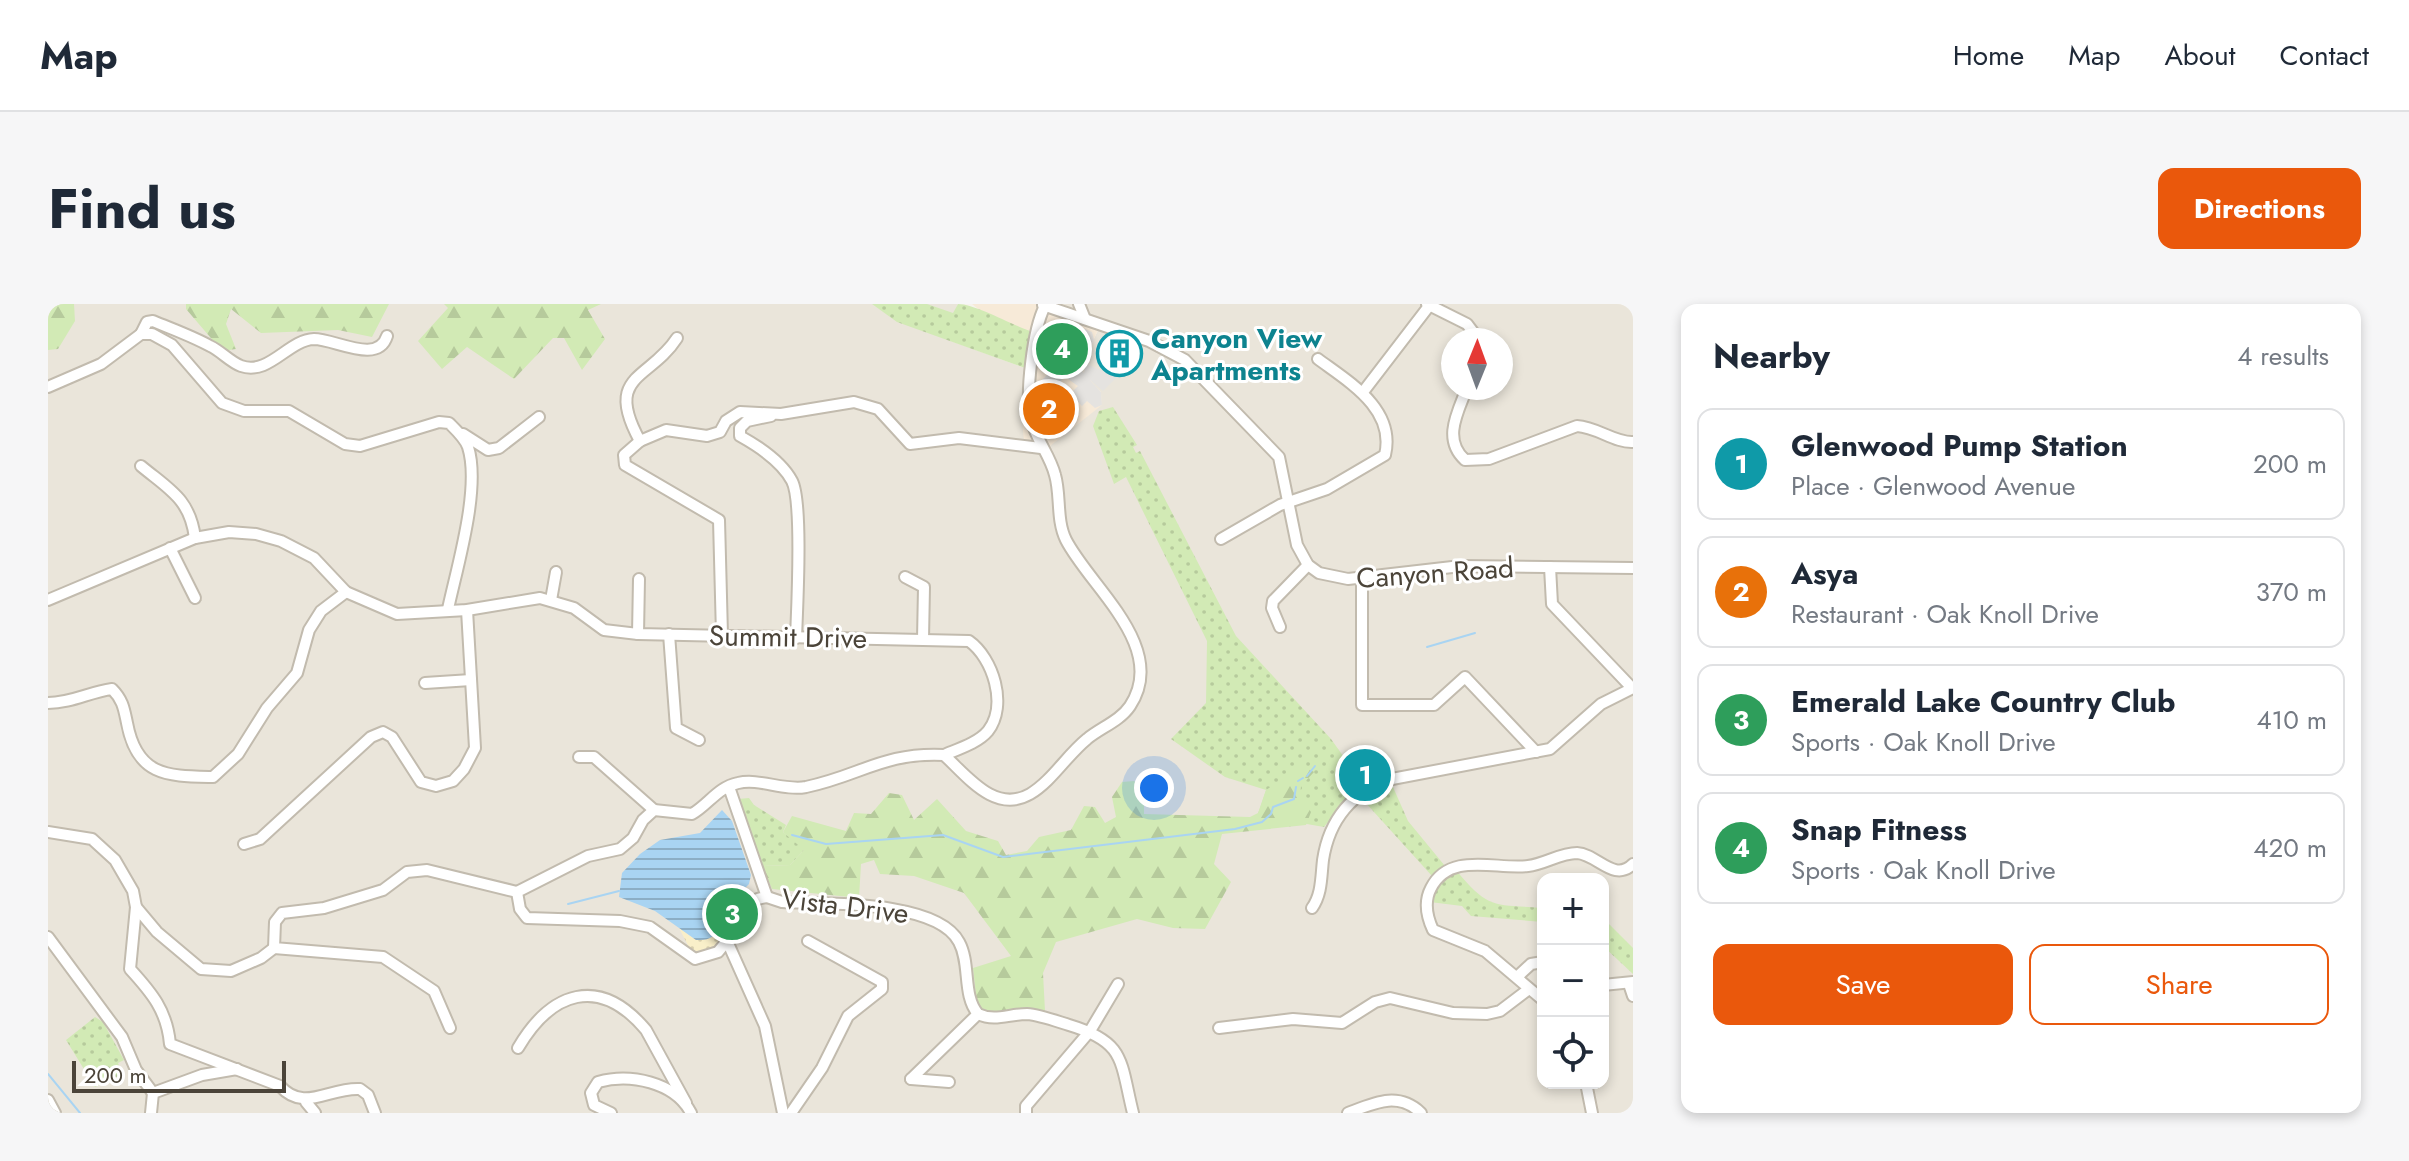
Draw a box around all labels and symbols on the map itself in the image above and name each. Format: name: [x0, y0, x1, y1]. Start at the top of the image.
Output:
place label: Canyon View Apartments: [1150, 318, 1323, 391]
pin: 4: [1036, 319, 1088, 379]
north arrow: [1441, 328, 1513, 400]
building icon: Canyon View Apartments: [1096, 330, 1144, 378]
pin: 2: [1023, 379, 1075, 439]
street label: Canyon Road: [1355, 547, 1515, 599]
street label: Summit Drive: [708, 615, 868, 659]
pin: 1: [1339, 745, 1391, 805]
your location: [1134, 768, 1174, 808]
street label: Vista Drive: [779, 878, 911, 934]
pin: 3: [706, 884, 758, 944]
scale bar: [72, 1057, 286, 1093]

